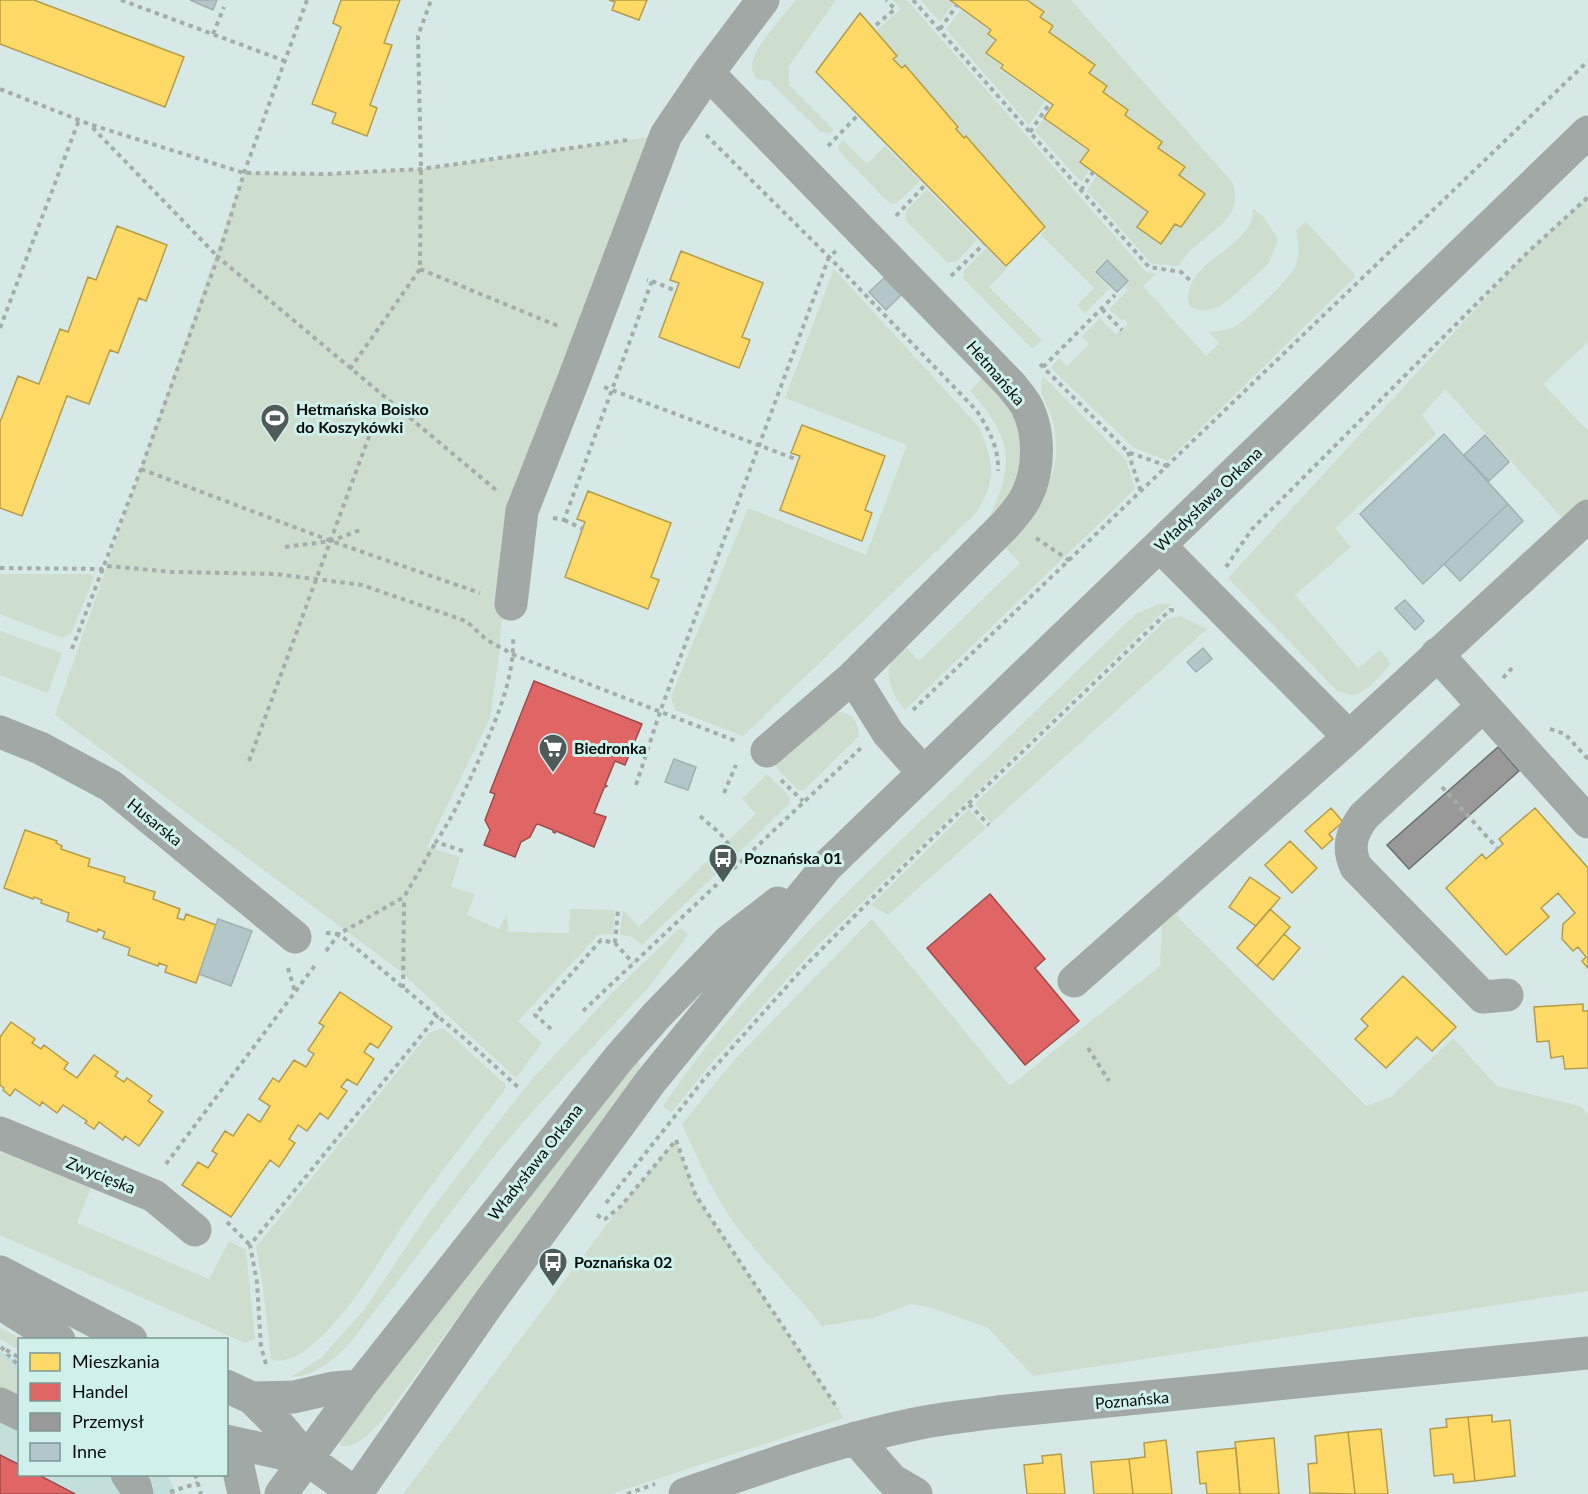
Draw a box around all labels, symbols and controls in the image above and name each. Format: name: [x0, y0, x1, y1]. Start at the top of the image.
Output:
street label: Hetmańska: [963, 337, 1030, 409]
place label: Hetmańska Boisko do Koszykówki: [296, 399, 429, 436]
sports icon: Hetmańska Boisko do Koszykówki: [259, 402, 291, 444]
street label: Władysława Orkana: [1150, 442, 1265, 555]
supermarket icon: Biedronka: [537, 732, 569, 774]
place label: Biedronka: [574, 738, 647, 757]
street label: Husarska: [124, 794, 186, 849]
bus stop icon: Poznańska 01: [707, 842, 739, 884]
place label: Poznańska 01: [744, 848, 842, 867]
street label: Władysława Orkana: [483, 1100, 586, 1224]
street label: Zwycięska: [64, 1152, 138, 1197]
bus stop icon: Poznańska 02: [537, 1246, 569, 1288]
place label: Poznańska 02: [574, 1252, 672, 1271]
legend: [18, 1338, 228, 1476]
text: Mieszkania: [72, 1350, 160, 1372]
text: Handel: [72, 1380, 128, 1402]
street label: Poznańska: [1094, 1387, 1170, 1412]
text: Przemysł: [72, 1410, 144, 1432]
text: Inne: [72, 1440, 107, 1462]

